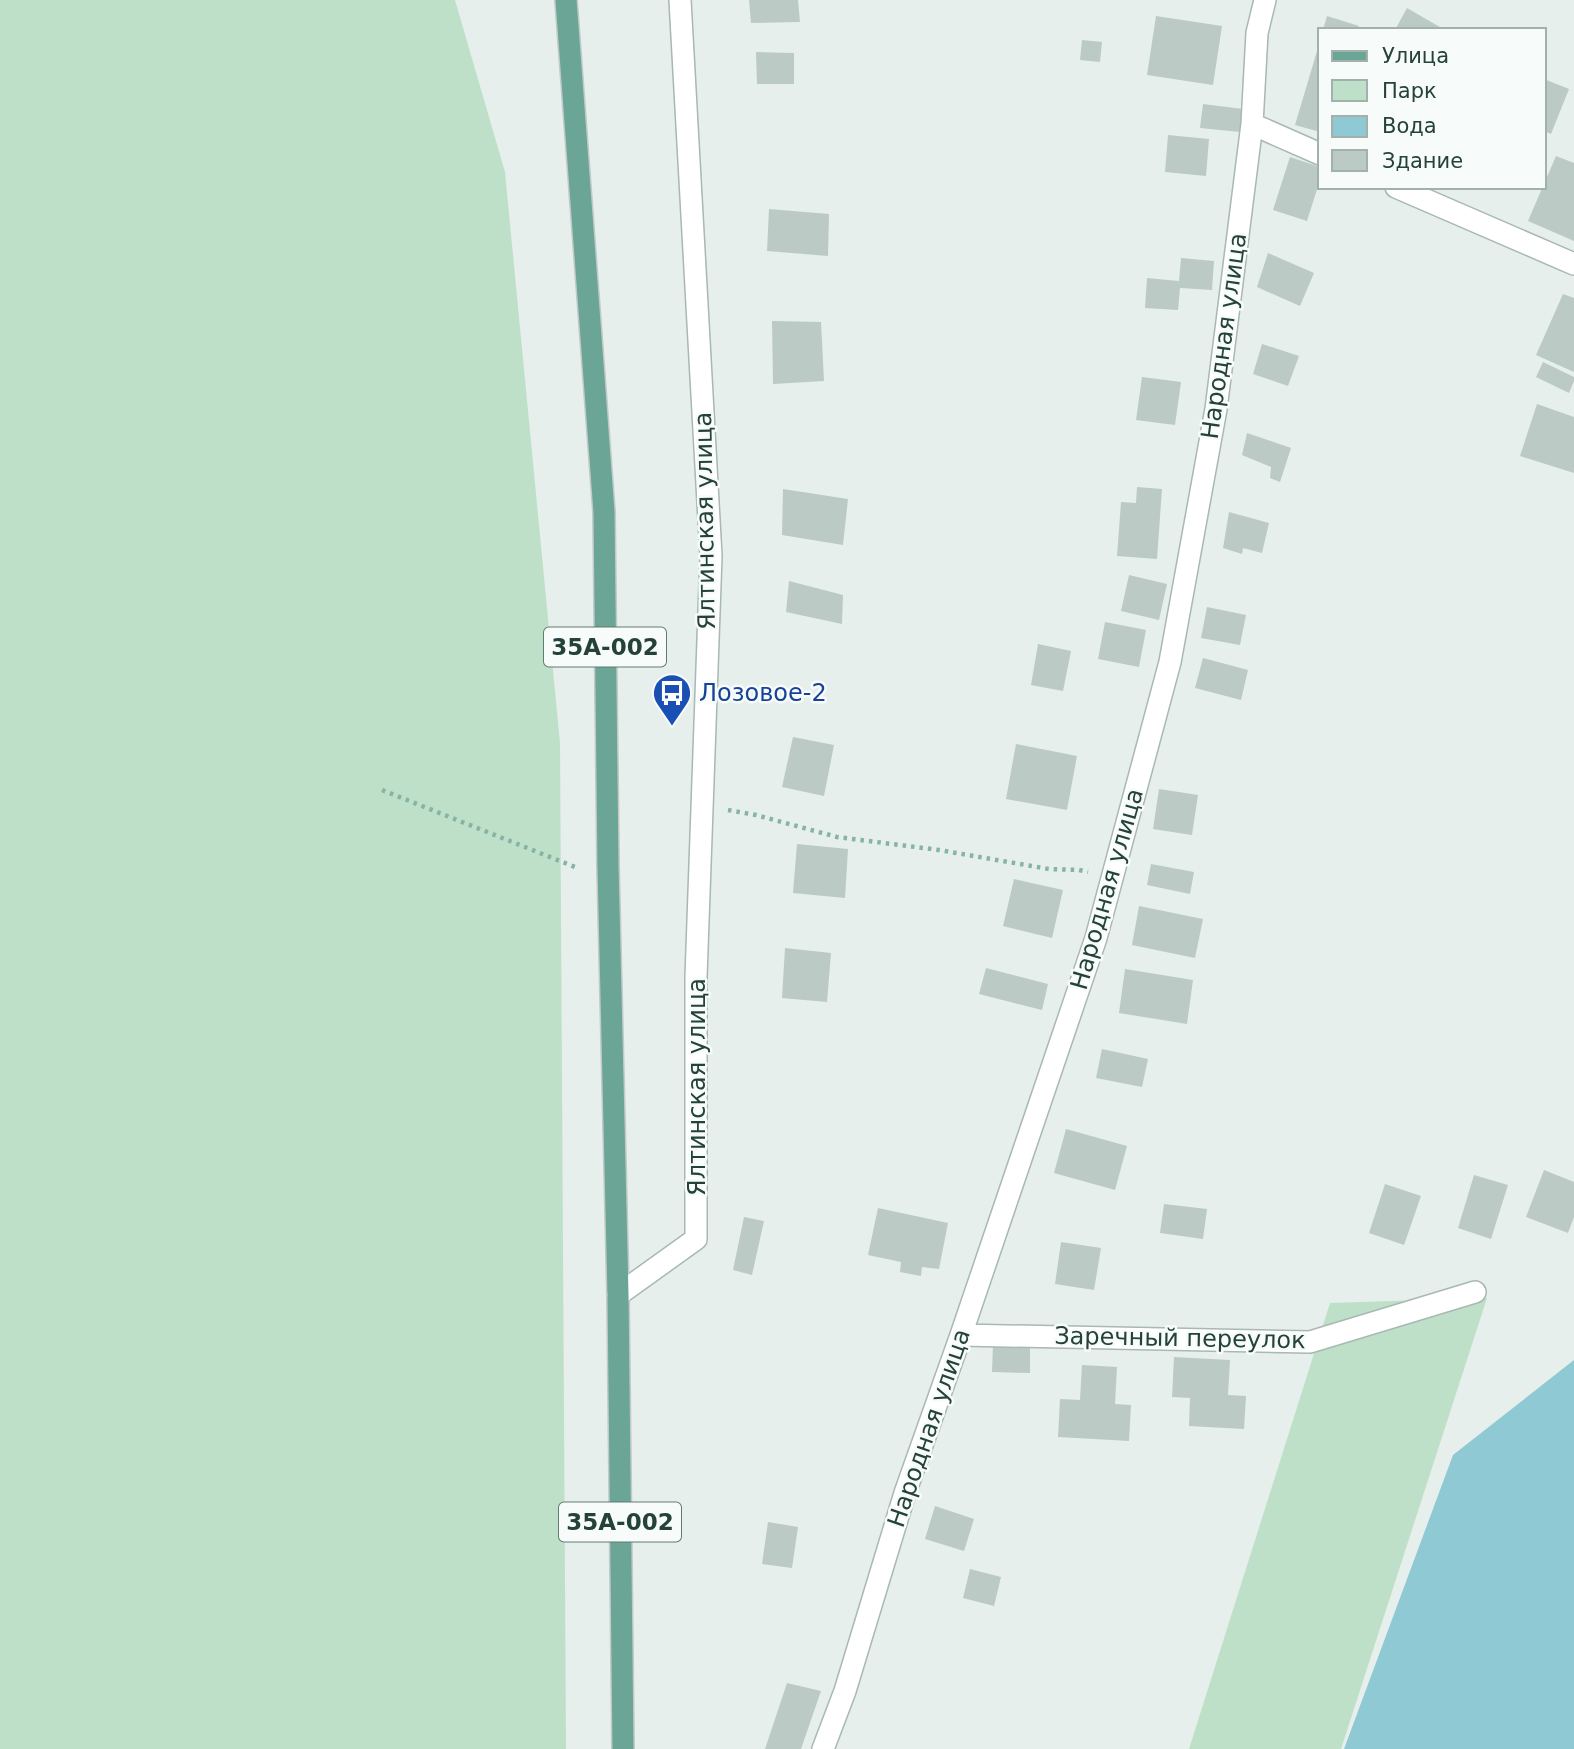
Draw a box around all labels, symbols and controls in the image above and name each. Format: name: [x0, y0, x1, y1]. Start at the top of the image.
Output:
legend: [1318, 28, 1546, 189]
text: Улица: [1382, 44, 1449, 68]
text: Парк: [1382, 79, 1437, 103]
text: Вода: [1382, 114, 1437, 138]
text: Здание: [1382, 149, 1463, 173]
street label: Народная улица: [1196, 231, 1252, 441]
street label: Ялтинская улица: [689, 412, 721, 630]
road number: 35А-002: [544, 628, 666, 666]
bus stop icon: Лозовое-2: [651, 672, 693, 727]
place label: Лозовое-2: [699, 679, 827, 707]
street label: Народная улица: [1065, 785, 1149, 993]
street label: Ялтинская улица: [683, 978, 711, 1196]
street label: Заречный переулок: [1054, 1322, 1306, 1354]
street label: Народная улица: [882, 1325, 976, 1531]
road number: 35А-002: [559, 1502, 681, 1541]

